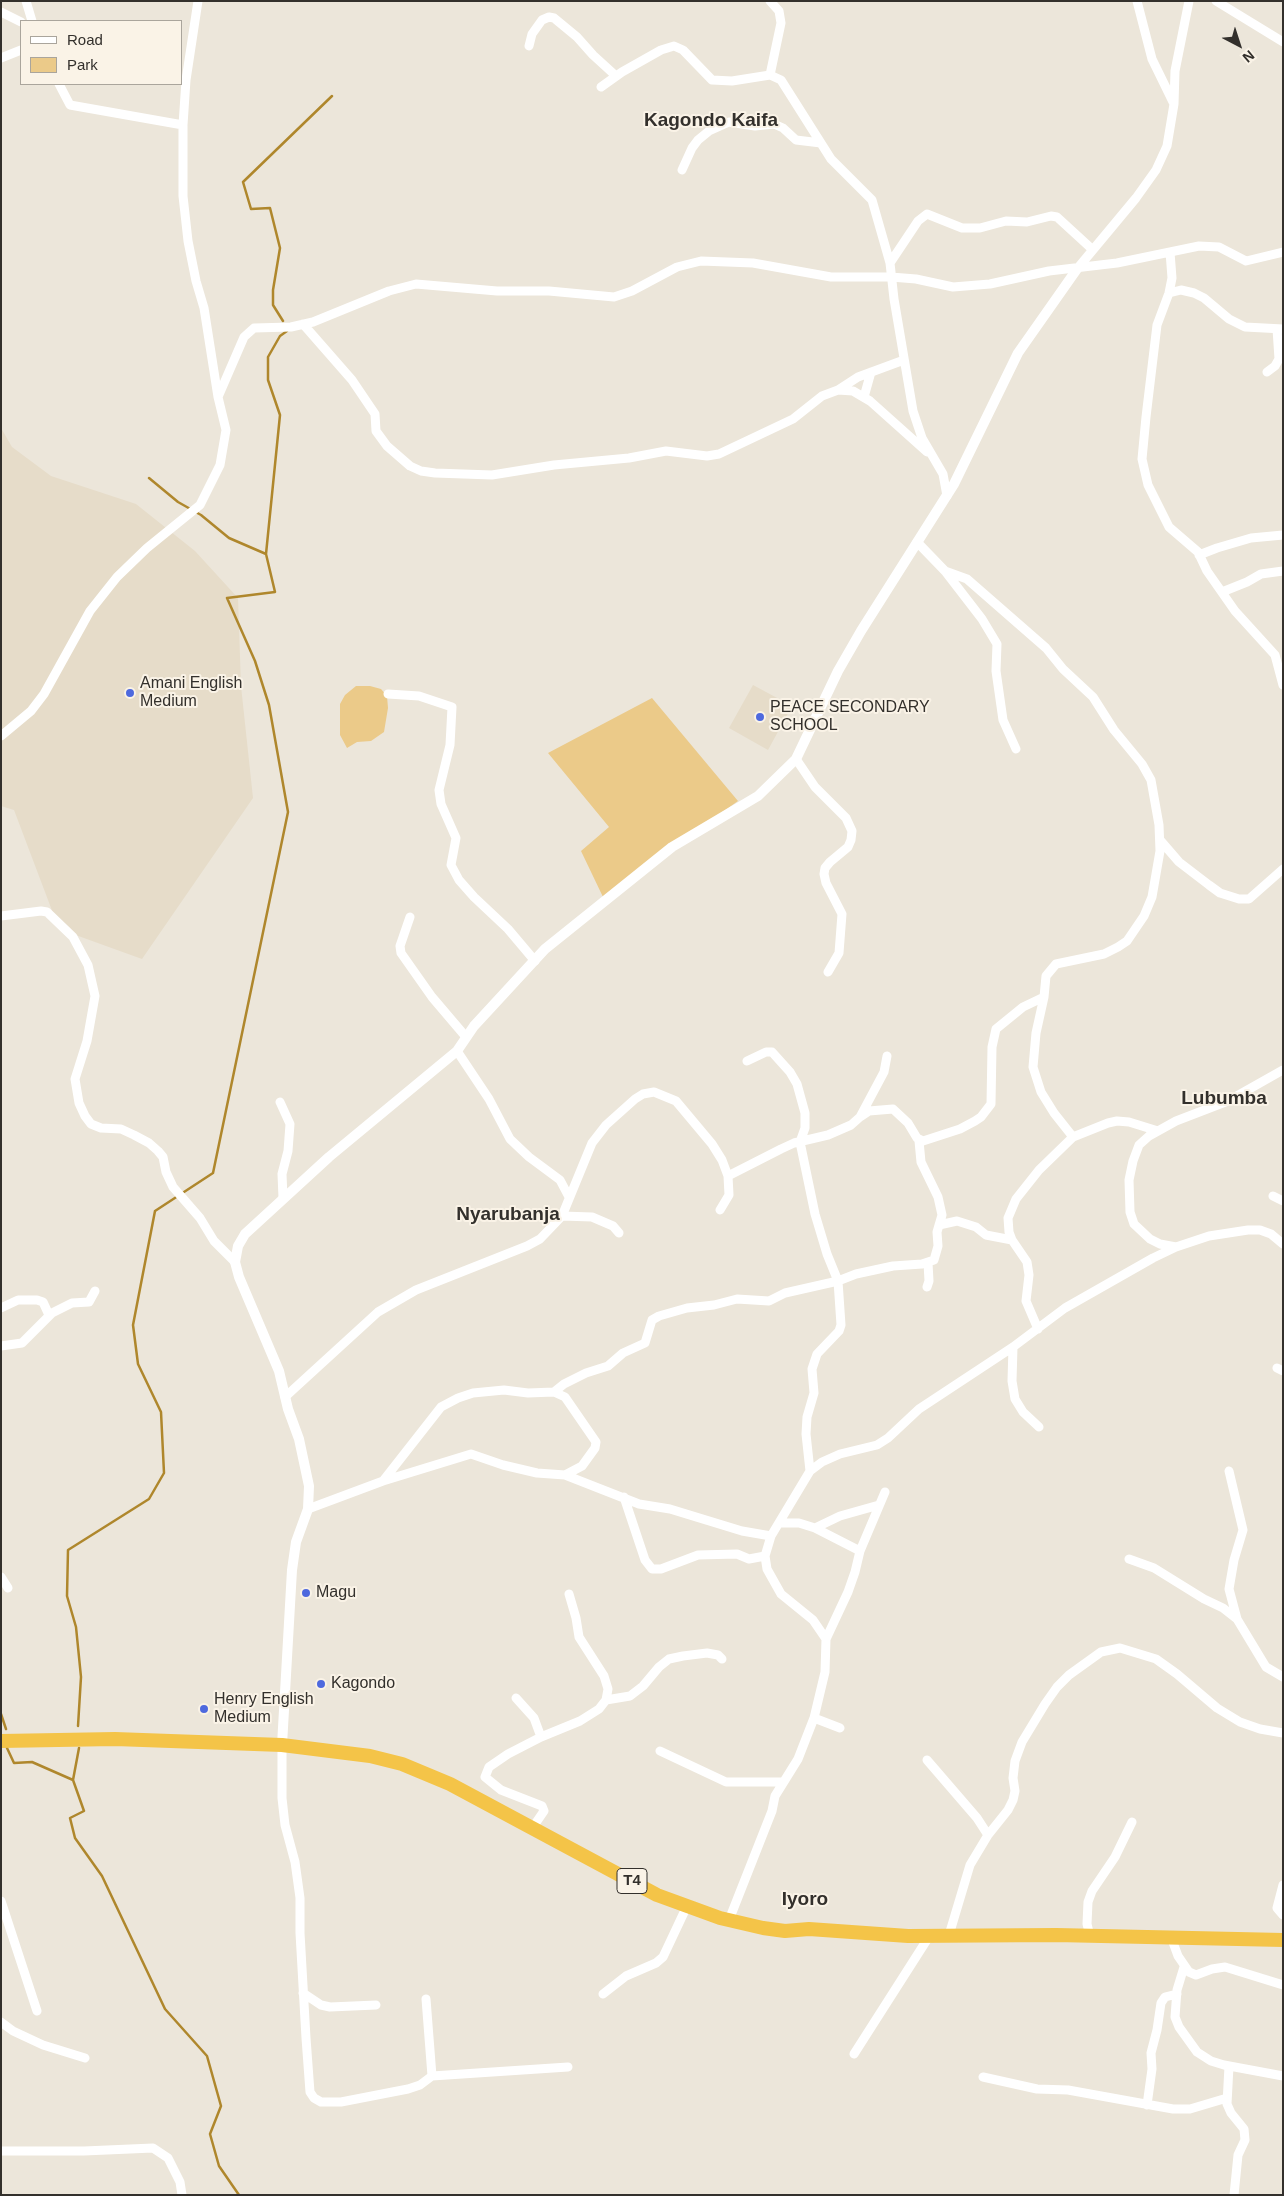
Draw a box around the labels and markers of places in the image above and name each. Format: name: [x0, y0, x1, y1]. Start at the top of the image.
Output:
place label: Amani English Medium: [140, 674, 242, 712]
marker: Amani English Medium: [124, 687, 136, 699]
place label: PEACE SECONDARY SCHOOL: [770, 698, 930, 736]
marker: PEACE SECONDARY SCHOOL: [754, 711, 766, 723]
place label: Magu: [316, 1583, 356, 1603]
marker: Magu: [300, 1587, 312, 1599]
place label: Kagondo: [331, 1674, 395, 1694]
marker: Kagondo: [315, 1678, 327, 1690]
place label: Henry English Medium: [214, 1690, 314, 1728]
marker: Henry English Medium: [198, 1703, 210, 1715]

